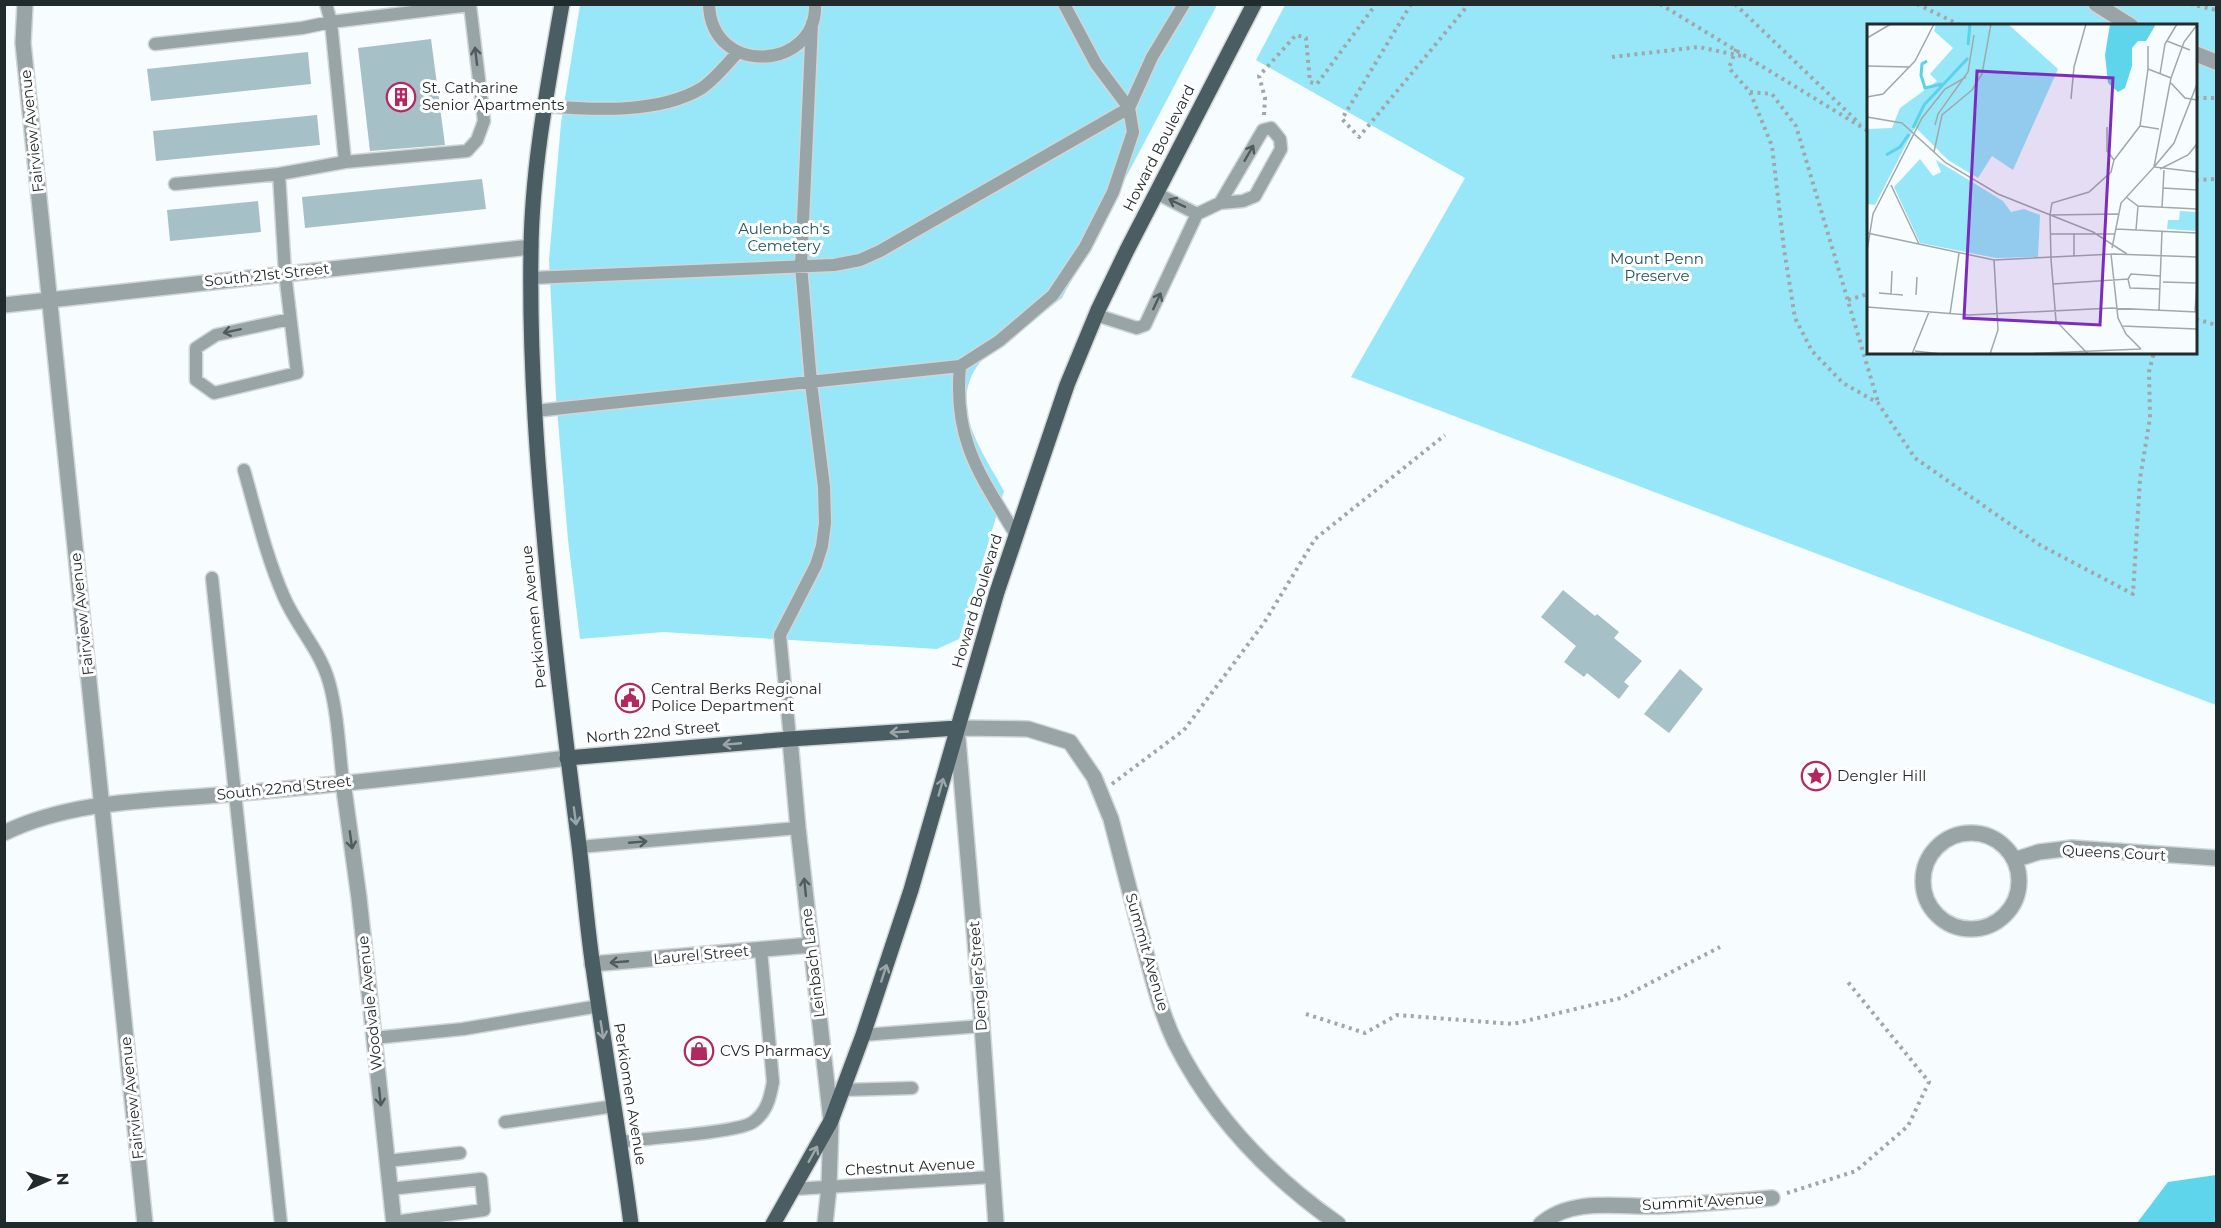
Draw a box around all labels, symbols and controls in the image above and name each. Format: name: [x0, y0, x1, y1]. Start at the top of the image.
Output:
inset map: [1867, 24, 2197, 354]
one-way arrow: [470, 46, 481, 66]
street label: Fairview Avenue: [16, 69, 47, 193]
place label: St. Catharine Senior Apartments: [422, 78, 564, 114]
building icon: St. Catharine Senior Apartments: [385, 81, 417, 113]
street label: Howard Boulevard: [1118, 81, 1199, 214]
one-way arrow: [1244, 145, 1256, 162]
one-way arrow: [1169, 197, 1186, 209]
park label: Aulenbach's Cemetery: [738, 219, 830, 255]
park label: Mount Penn Preserve: [1610, 249, 1704, 285]
street label: South 21st Street: [204, 258, 330, 291]
one-way arrow: [1151, 292, 1163, 310]
one-way arrow: [223, 326, 243, 337]
street label: Howard Boulevard: [947, 531, 1006, 670]
street label: Perkiomen Avenue: [517, 545, 550, 689]
street label: Fairview Avenue: [66, 552, 97, 676]
place label: Central Berks Regional Police Department: [651, 679, 822, 715]
public building icon: Central Berks Regional Police Department: [614, 682, 646, 714]
street label: North 22nd Street: [585, 716, 721, 747]
one-way arrow: [889, 726, 909, 737]
one-way arrow: [722, 739, 742, 750]
place icon: Dengler Hill: [1800, 760, 1832, 792]
place label: Dengler Hill: [1837, 766, 1926, 785]
street label: South 22nd Street: [216, 771, 352, 804]
one-way arrow: [936, 778, 947, 797]
one-way arrow: [570, 806, 581, 825]
one-way arrow: [346, 830, 357, 850]
one-way arrow: [627, 836, 647, 847]
street label: Queens Court: [2061, 840, 2167, 865]
one-way arrow: [799, 878, 810, 898]
street label: Summit Avenue: [1122, 891, 1173, 1013]
street label: Leinbach Lane: [796, 907, 829, 1019]
street label: Dengler Street: [964, 920, 991, 1032]
street label: Woodvale Avenue: [353, 935, 386, 1071]
street label: Laurel Street: [652, 941, 750, 968]
one-way arrow: [610, 957, 630, 968]
one-way arrow: [879, 964, 890, 983]
one-way arrow: [597, 1020, 608, 1040]
street label: Perkiomen Avenue: [610, 1022, 651, 1166]
shop icon: CVS Pharmacy: [683, 1035, 715, 1067]
street label: Fairview Avenue: [116, 1036, 147, 1160]
place label: CVS Pharmacy: [720, 1041, 832, 1060]
one-way arrow: [375, 1086, 386, 1106]
one-way arrow: [808, 1146, 819, 1164]
north arrow: [18, 1150, 78, 1210]
street label: Chestnut Avenue: [845, 1154, 975, 1179]
text: N: [53, 1172, 72, 1186]
street label: Summit Avenue: [1642, 1189, 1764, 1214]

